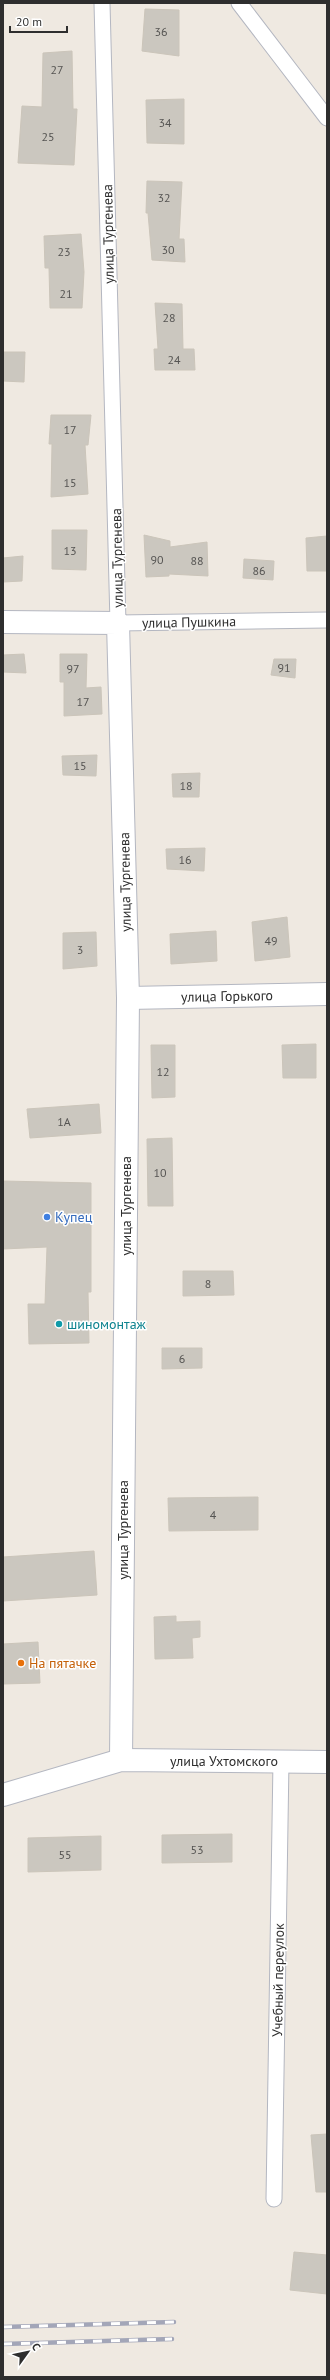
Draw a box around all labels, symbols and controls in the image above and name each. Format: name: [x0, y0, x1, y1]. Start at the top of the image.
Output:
scale bar: [10, 8, 67, 34]
text: 20 m: [16, 14, 42, 29]
house number: 36: [154, 24, 168, 39]
house number: 27: [50, 62, 64, 77]
house number: 34: [158, 115, 172, 130]
house number: 25: [41, 129, 55, 144]
street label: улица Тургенева: [98, 184, 118, 284]
house number: 32: [157, 190, 171, 205]
house number: 30: [161, 242, 175, 257]
house number: 23: [57, 244, 71, 259]
house number: 21: [59, 286, 73, 301]
house number: 28: [162, 310, 176, 325]
house number: 24: [167, 352, 181, 367]
house number: 17: [63, 422, 77, 437]
house number: 15: [63, 475, 77, 490]
street label: улица Тургенева: [107, 508, 127, 608]
house number: 13: [63, 543, 77, 558]
house number: 90: [150, 552, 164, 567]
house number: 88: [190, 553, 204, 568]
house number: 86: [252, 563, 266, 578]
street label: улица Пушкина: [142, 612, 236, 632]
house number: 91: [277, 660, 291, 675]
house number: 97: [66, 661, 80, 676]
house number: 17: [76, 694, 90, 709]
house number: 15: [73, 758, 87, 773]
house number: 18: [179, 778, 193, 793]
street label: улица Тургенева: [115, 832, 135, 932]
house number: 16: [178, 852, 192, 867]
house number: 49: [264, 933, 278, 948]
house number: 3: [77, 942, 83, 957]
street label: улица Горького: [181, 986, 273, 1006]
house number: 12: [156, 1064, 170, 1079]
house number: 1А: [57, 1114, 71, 1129]
street label: улица Тургенева: [117, 1156, 135, 1256]
house number: 10: [153, 1165, 167, 1180]
place label: Купец: [55, 1208, 93, 1226]
marker: Купец: [42, 1212, 52, 1222]
house number: 8: [205, 1276, 211, 1291]
place label: шиномонтаж: [67, 1315, 147, 1333]
marker: шиномонтаж: [54, 1319, 64, 1329]
house number: 6: [179, 1351, 185, 1366]
street label: улица Тургенева: [114, 1480, 132, 1580]
house number: 4: [210, 1507, 217, 1522]
place label: На пятачке: [29, 1654, 96, 1672]
marker: На пятачке: [16, 1658, 26, 1668]
street label: улица Ухтомского: [170, 1752, 278, 1770]
house number: 53: [190, 1842, 204, 1857]
house number: 55: [58, 1847, 72, 1862]
street label: Учебный переулок: [268, 1923, 288, 2037]
north arrow: [8, 2332, 48, 2372]
text: С: [29, 2340, 44, 2353]

